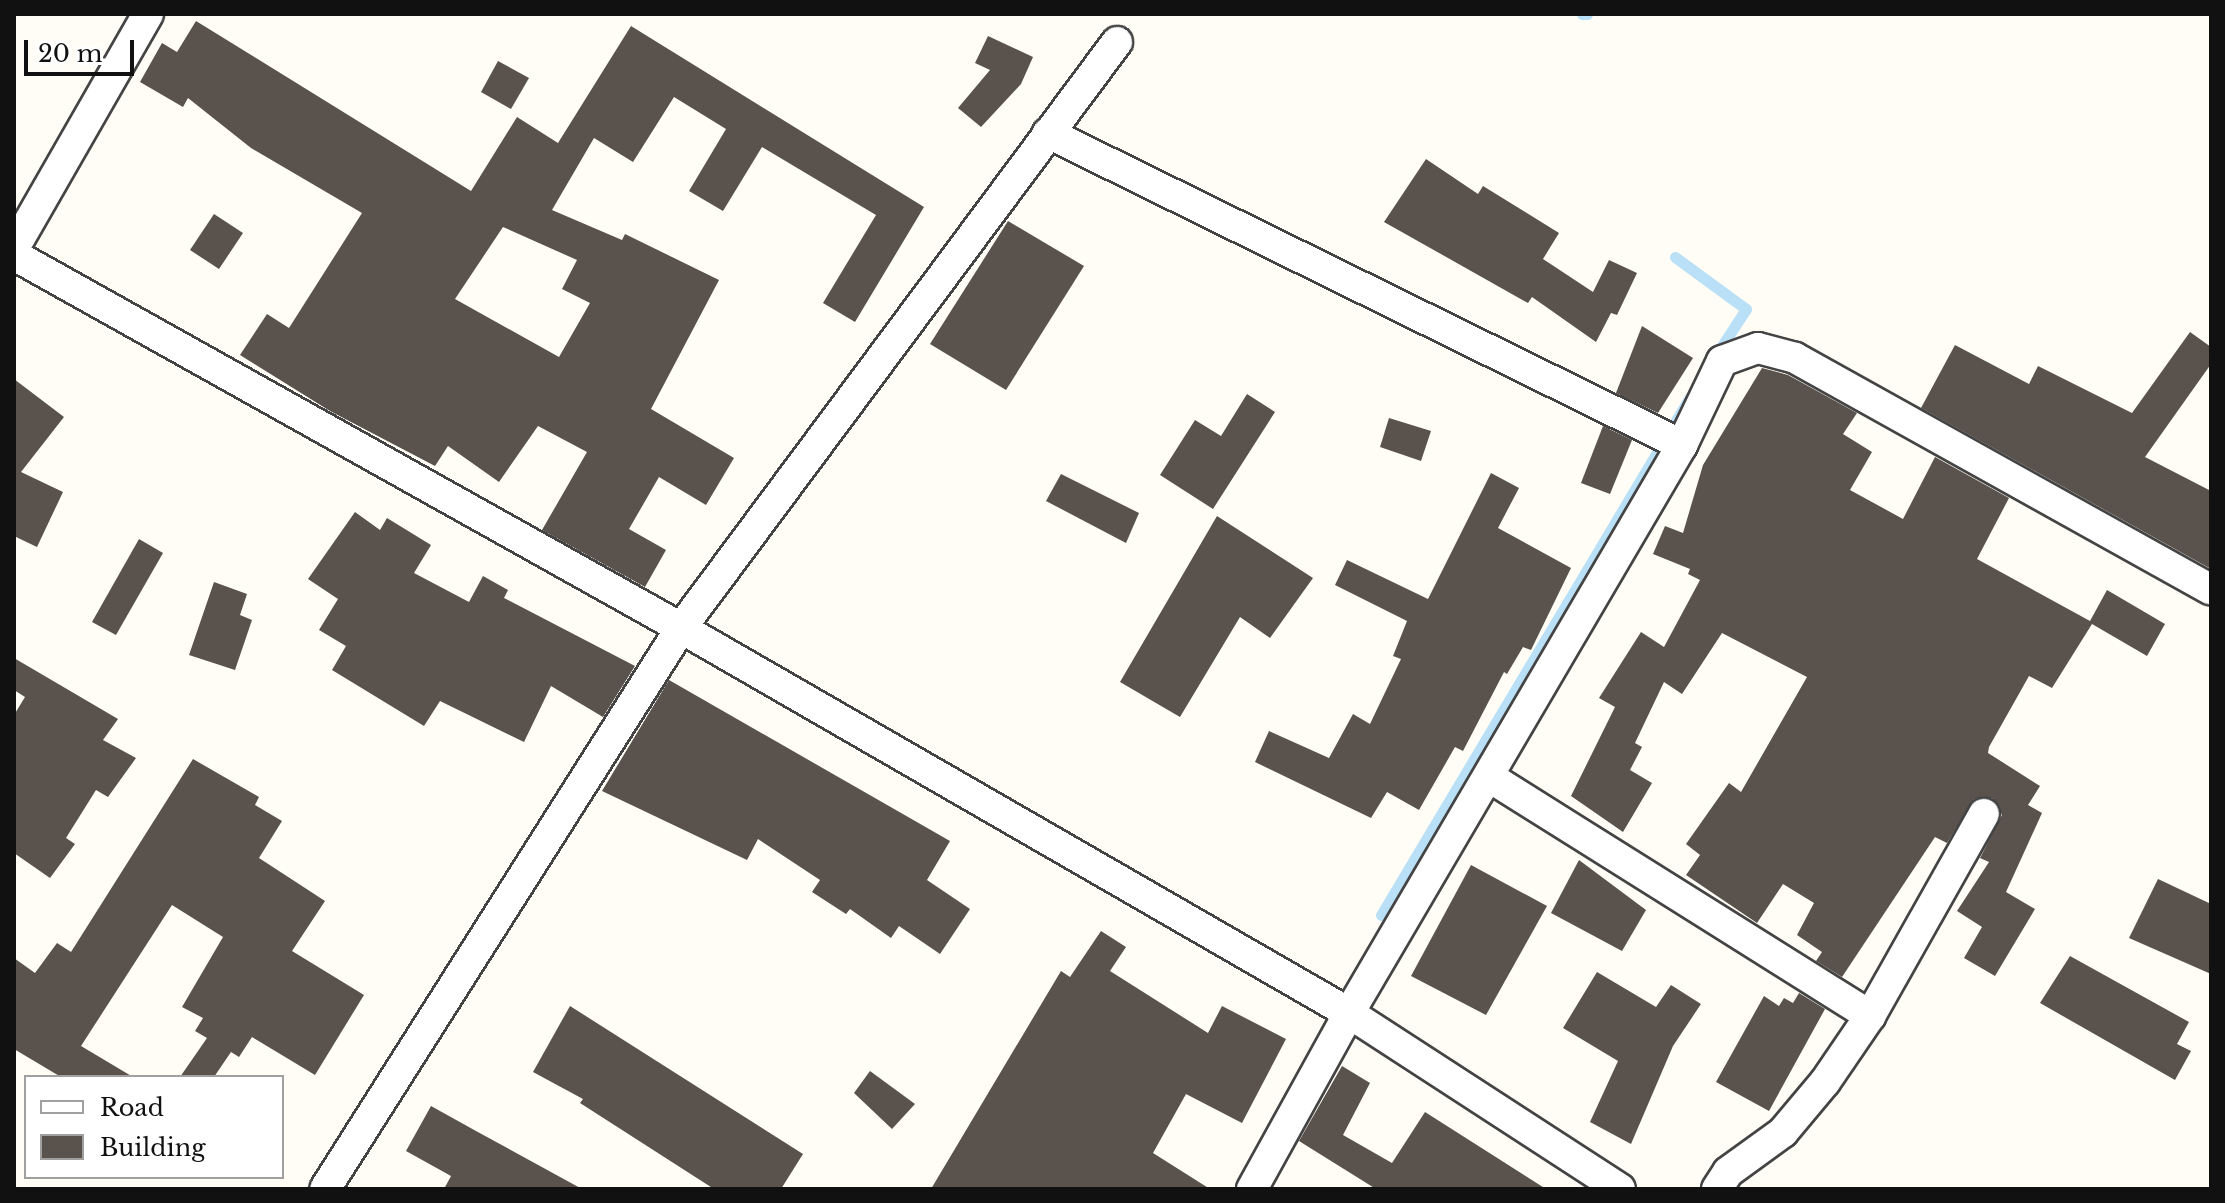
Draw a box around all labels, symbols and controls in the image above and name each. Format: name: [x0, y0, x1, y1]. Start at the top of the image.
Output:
scale bar: [28, 24, 138, 74]
text: 20 m: [38, 39, 103, 68]
legend: [24, 1075, 284, 1179]
text: Road: [100, 1093, 164, 1122]
text: Building: [100, 1133, 206, 1162]

